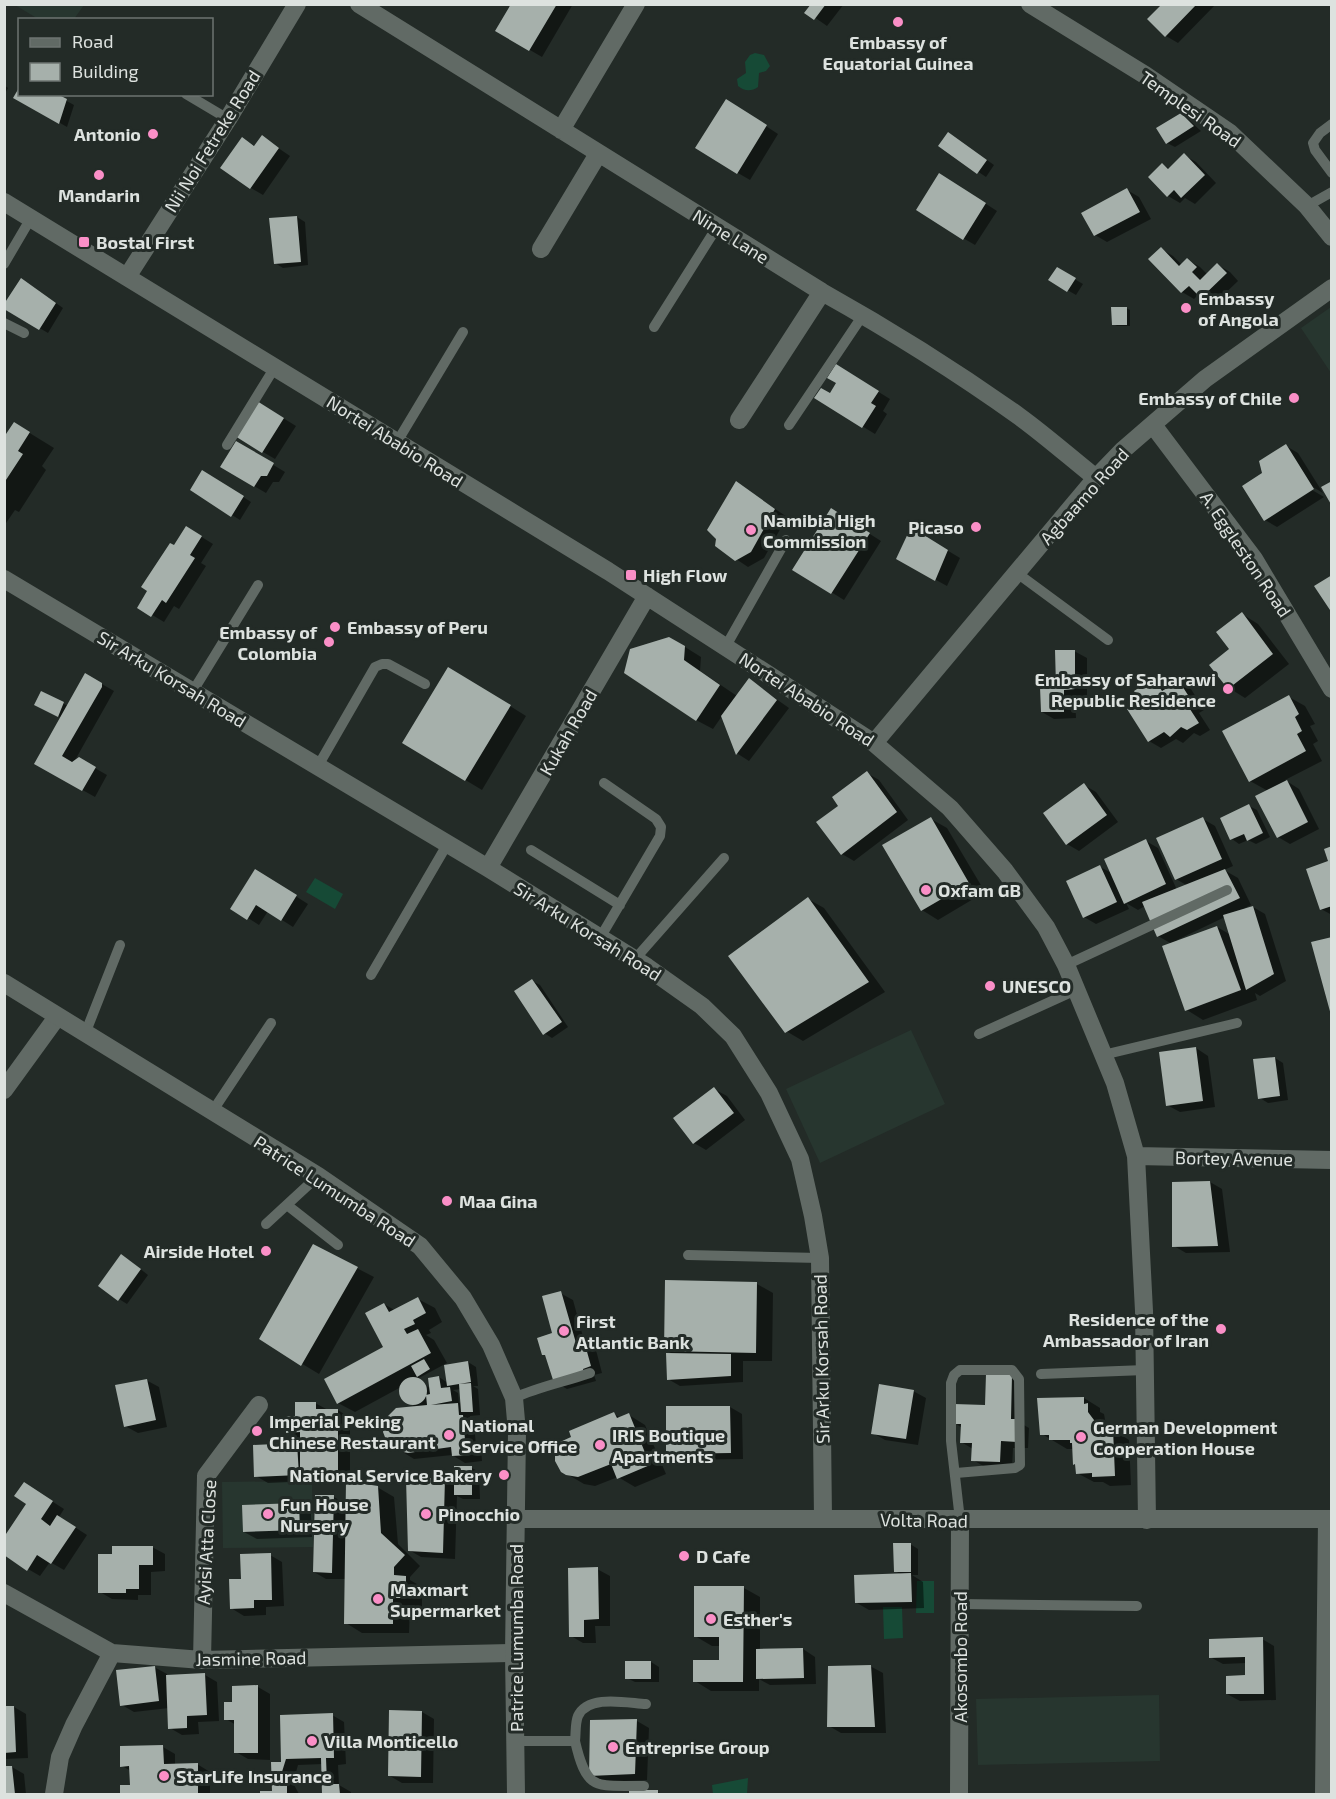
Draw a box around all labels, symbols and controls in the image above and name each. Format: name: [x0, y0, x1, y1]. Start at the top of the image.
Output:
marker: Embassy of Equatorial Guinea: [891, 15, 905, 29]
legend: [18, 18, 213, 96]
text: Road: [72, 30, 113, 52]
place label: Embassy of Equatorial Guinea: [823, 31, 973, 74]
text: Building: [72, 60, 139, 82]
street label: Nii Noi Fetreke Road: [159, 66, 265, 216]
street label: Templesi Road: [1136, 66, 1246, 152]
place label: Antonio: [74, 123, 141, 145]
marker: Antonio: [146, 127, 160, 141]
marker: Mandarin: [92, 168, 106, 182]
place label: Mandarin: [58, 184, 140, 206]
street label: Nime Lane: [689, 204, 773, 268]
place label: Bostal First: [96, 231, 195, 253]
marker: Bostal First: [77, 235, 91, 249]
place label: Embassy of Angola: [1198, 287, 1279, 330]
marker: Embassy of Angola: [1179, 301, 1193, 315]
place label: Embassy of Chile: [1138, 387, 1282, 409]
street label: Nortei Ababio Road: [323, 390, 467, 492]
marker: Embassy of Chile: [1287, 391, 1301, 405]
street label: Agbaamo Road: [1035, 443, 1133, 549]
street label: A. Eggleston Road: [1196, 487, 1296, 621]
place label: Namibia High Commission: [763, 509, 876, 552]
place label: Picaso: [908, 516, 964, 538]
marker: Picaso: [969, 520, 983, 534]
marker: Namibia High Commission: [744, 523, 758, 537]
place label: High Flow: [643, 564, 728, 586]
marker: High Flow: [624, 568, 638, 582]
place label: Embassy of Peru: [347, 616, 488, 638]
marker: Embassy of Peru: [328, 620, 342, 634]
place label: Embassy of Colombia: [219, 621, 318, 664]
street label: Sir Arku Korsah Road: [94, 626, 250, 732]
marker: Embassy of Colombia: [322, 635, 336, 649]
street label: Nortei Ababio Road: [735, 647, 879, 751]
place label: Embassy of Saharawi Republic Residence: [1035, 668, 1216, 711]
marker: Embassy of Saharawi Republic Residence: [1221, 682, 1235, 696]
street label: Kukah Road: [535, 685, 601, 779]
street label: Sir Arku Korsah Road: [510, 877, 666, 985]
place label: Oxfam GB: [938, 879, 1021, 901]
marker: Oxfam GB: [919, 883, 933, 897]
place label: UNESCO: [1002, 975, 1071, 997]
marker: UNESCO: [983, 979, 997, 993]
street label: Patrice Lumumba Road: [250, 1131, 420, 1251]
street label: Bortey Avenue: [1175, 1146, 1293, 1170]
place label: Maa Gina: [459, 1190, 538, 1212]
marker: Maa Gina: [440, 1194, 454, 1208]
place label: Airside Hotel: [144, 1240, 254, 1262]
marker: Airside Hotel: [259, 1244, 273, 1258]
street label: Sir Arku Korsah Road: [809, 1274, 833, 1444]
place label: Residence of the Ambassador of Iran: [1043, 1308, 1209, 1351]
place label: First Atlantic Bank: [576, 1310, 690, 1353]
marker: Residence of the Ambassador of Iran: [1214, 1322, 1228, 1336]
marker: First Atlantic Bank: [557, 1324, 571, 1338]
place label: Imperial Peking Chinese Restaurant: [269, 1410, 436, 1453]
place label: National Service Office: [461, 1414, 577, 1457]
place label: German Development Cooperation House: [1093, 1416, 1278, 1459]
marker: Imperial Peking Chinese Restaurant: [250, 1424, 264, 1438]
place label: IRIS Boutique Apartments: [612, 1424, 725, 1467]
marker: National Service Office: [442, 1428, 456, 1442]
marker: German Development Cooperation House: [1074, 1430, 1088, 1444]
marker: IRIS Boutique Apartments: [593, 1438, 607, 1452]
place label: National Service Bakery: [289, 1464, 493, 1486]
marker: National Service Bakery: [497, 1468, 511, 1482]
street label: Ayisi Atta Close: [192, 1479, 220, 1605]
place label: Fun House Nursery: [280, 1493, 369, 1536]
place label: Pinocchio: [438, 1503, 520, 1525]
marker: Fun House Nursery: [261, 1507, 275, 1521]
marker: Pinocchio: [419, 1507, 433, 1521]
street label: Volta Road: [880, 1508, 968, 1532]
street label: Patrice Lumumba Road: [505, 1544, 527, 1732]
place label: D Cafe: [696, 1545, 750, 1567]
marker: D Cafe: [677, 1549, 691, 1563]
place label: Maxmart Supermarket: [390, 1578, 502, 1621]
street label: Akosombo Road: [949, 1591, 971, 1723]
marker: Maxmart Supermarket: [371, 1592, 385, 1606]
place label: Esther's: [723, 1608, 792, 1630]
marker: Esther's: [704, 1612, 718, 1626]
street label: Jasmine Road: [195, 1646, 307, 1670]
place label: Villa Monticello: [324, 1730, 458, 1752]
marker: Villa Monticello: [305, 1734, 319, 1748]
place label: Entreprise Group: [625, 1736, 770, 1758]
marker: Entreprise Group: [606, 1740, 620, 1754]
place label: StarLife Insurance: [176, 1765, 332, 1787]
marker: StarLife Insurance: [157, 1769, 171, 1783]

